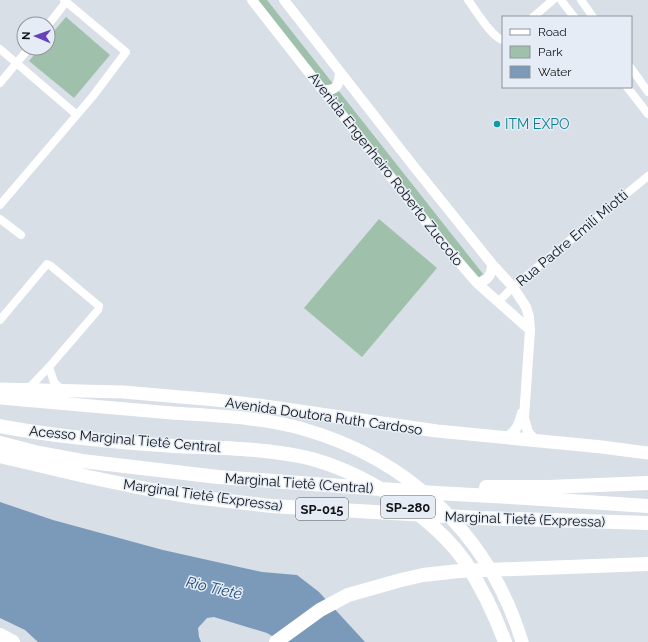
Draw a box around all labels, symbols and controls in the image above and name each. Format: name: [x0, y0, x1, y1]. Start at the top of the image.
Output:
north arrow: [16, 16, 56, 56]
legend: [502, 16, 632, 88]
text: Road: [538, 25, 567, 39]
text: N: [20, 31, 33, 40]
text: Park: [538, 45, 563, 59]
text: Water: [538, 65, 572, 79]
street label: Avenida Engenheiro Roberto Zuccolo: [305, 69, 467, 269]
place label: ITM EXPO: [505, 116, 569, 132]
marker: ITM EXPO: [492, 119, 502, 129]
street label: Rua Padre Emili Miotti: [513, 187, 631, 289]
street label: Avenida Doutora Ruth Cardoso: [224, 394, 424, 438]
street label: Acesso Marginal Tietê Central: [29, 423, 222, 455]
street label: Marginal Tietê (Central): [224, 470, 374, 496]
street label: Marginal Tietê (Expressa): [122, 476, 284, 514]
road number: SP-280: [381, 496, 435, 518]
road number: SP-015: [296, 498, 348, 520]
street label: Marginal Tietê (Expressa): [445, 508, 606, 530]
water label: Rio Tietê: [184, 573, 244, 603]

